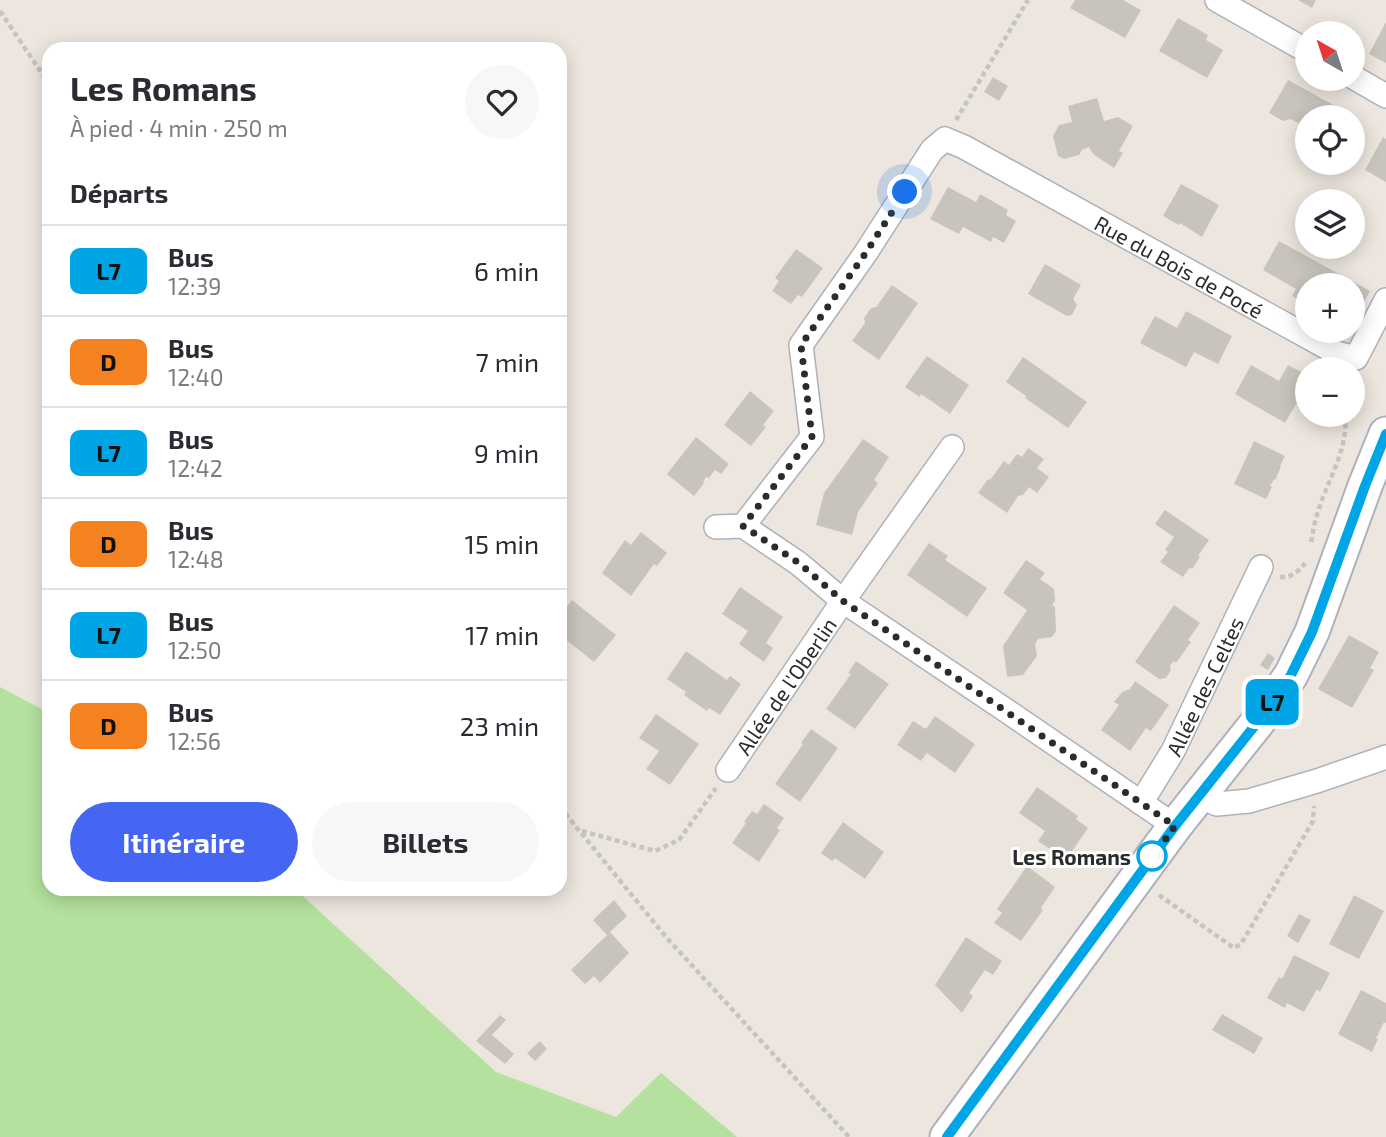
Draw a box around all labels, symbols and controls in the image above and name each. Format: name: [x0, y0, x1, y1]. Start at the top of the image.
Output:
north arrow: [1295, 21, 1365, 91]
map controls: [1295, 21, 1365, 427]
button: heart: [465, 65, 539, 139]
text: Les Romans: [70, 68, 257, 108]
button: locate: [1295, 105, 1365, 175]
text: À pied · 4 min · 250 m: [70, 114, 288, 142]
your location: [887, 174, 922, 209]
text: Départs: [70, 177, 168, 208]
button: layers: [1295, 189, 1365, 259]
street label: Rue du Bois de Pocé: [1091, 209, 1268, 323]
text: Bus: [168, 241, 214, 272]
text: 6 min: [474, 255, 539, 286]
text: L7: [96, 256, 121, 285]
text: 12:39: [168, 272, 221, 300]
button: +: [1295, 273, 1365, 343]
text: Bus: [168, 332, 214, 363]
text: 7 min: [476, 346, 539, 377]
text: D: [100, 347, 117, 376]
button: −: [1295, 357, 1365, 427]
text: 12:40: [168, 363, 224, 391]
text: Bus: [168, 423, 214, 454]
text: 9 min: [474, 437, 539, 468]
text: L7: [96, 438, 121, 467]
text: 12:42: [168, 454, 223, 482]
text: Bus: [168, 514, 214, 545]
text: 15 min: [465, 528, 539, 559]
text: D: [100, 529, 117, 558]
text: 12:48: [168, 545, 224, 573]
text: Bus: [168, 605, 214, 636]
street label: Allée de l'Oberlin: [730, 612, 841, 759]
street label: Allée des Celtes: [1160, 613, 1248, 760]
text: 17 min: [465, 619, 539, 650]
text: L7: [96, 620, 121, 649]
text: 12:50: [168, 636, 222, 664]
line badge: L7: [1240, 679, 1304, 725]
text: L7: [1260, 687, 1284, 716]
text: Bus: [168, 696, 214, 727]
text: 23 min: [460, 710, 539, 741]
text: D: [100, 711, 117, 740]
text: 12:56: [168, 727, 221, 755]
button: Itinéraire: [70, 802, 298, 882]
button: Billets: [312, 802, 539, 882]
marker: Les Romans: [1137, 841, 1167, 871]
place label: Les Romans: [1012, 844, 1131, 869]

